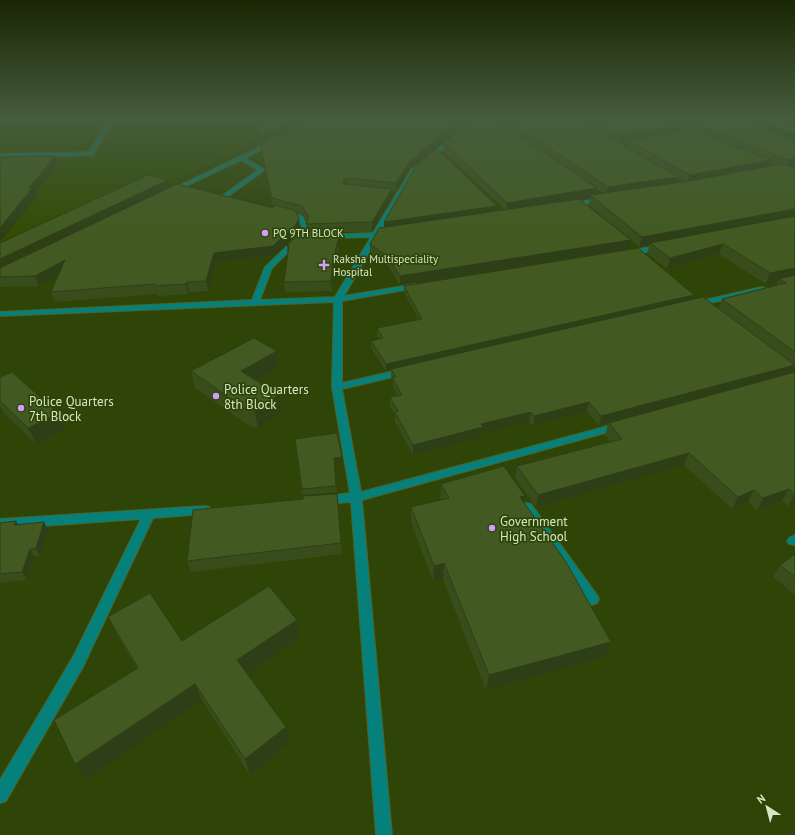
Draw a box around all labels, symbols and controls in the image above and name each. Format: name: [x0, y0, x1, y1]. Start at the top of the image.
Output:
place label: PQ 9TH BLOCK: [273, 226, 344, 240]
marker: PQ 9TH BLOCK: [260, 228, 270, 238]
place label: Raksha Multispeciality Hospital: [333, 252, 439, 279]
marker: Raksha Multispeciality Hospital: [318, 259, 330, 271]
place label: Police Quarters 8th Block: [224, 381, 309, 413]
marker: Police Quarters 8th Block: [211, 391, 221, 401]
place label: Police Quarters 7th Block: [29, 393, 114, 425]
marker: Police Quarters 7th Block: [16, 403, 26, 413]
place label: Government High School: [500, 513, 568, 545]
marker: Government High School: [487, 523, 497, 533]
north arrow: [747, 787, 787, 827]
text: N: [754, 791, 768, 807]

